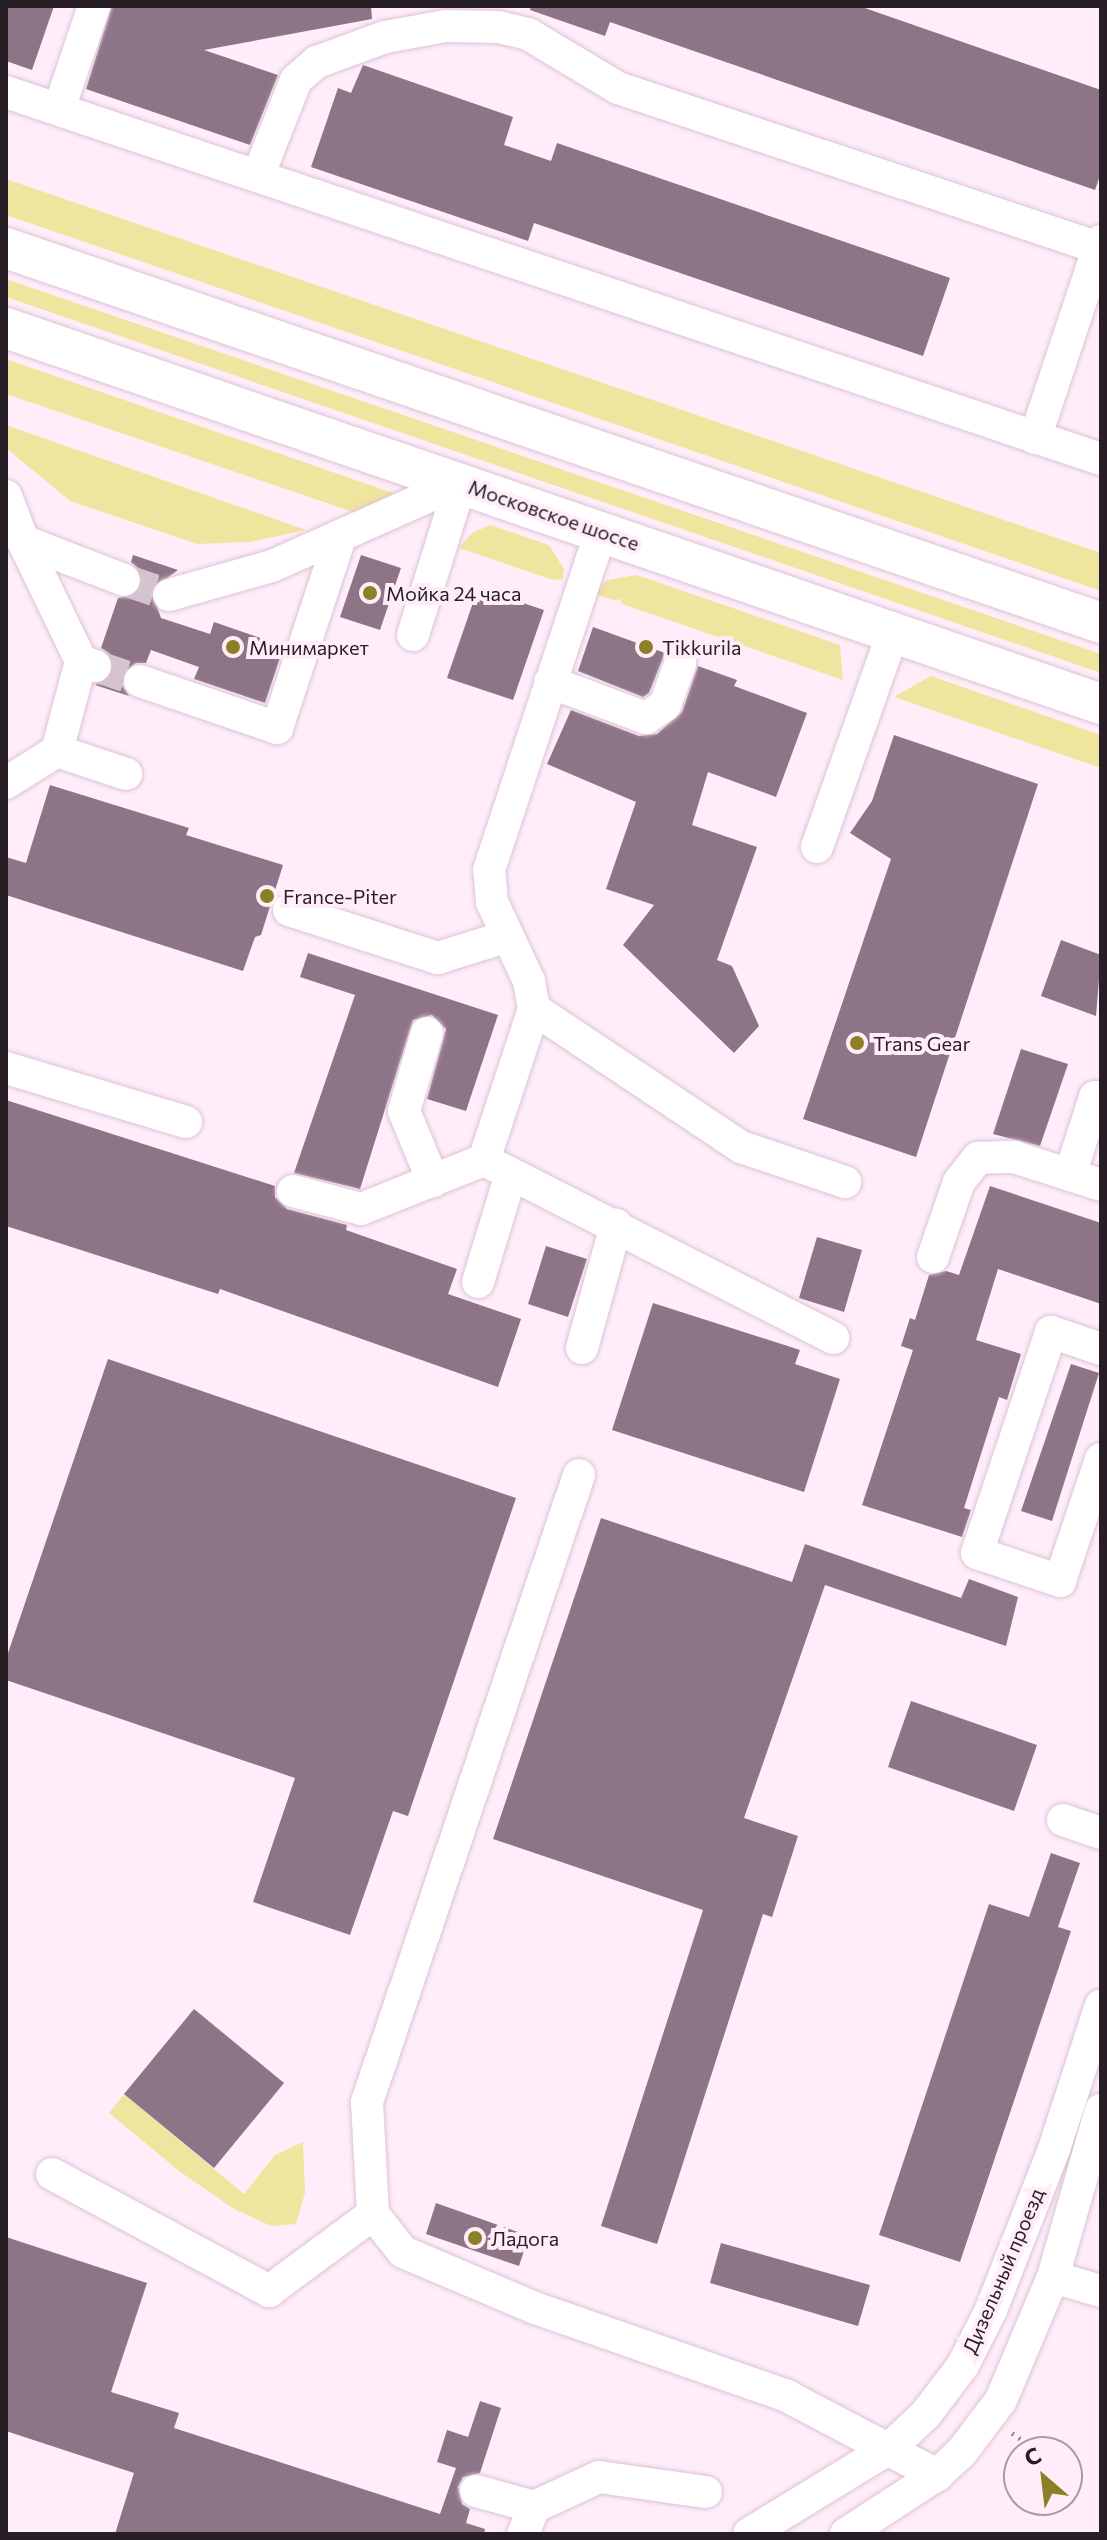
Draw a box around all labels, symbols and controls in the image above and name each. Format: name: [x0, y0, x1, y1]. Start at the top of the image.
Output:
street label: Московское шоссе: [465, 474, 643, 556]
place label: Мойка 24 часа: [386, 581, 521, 605]
marker: Мойка 24 часа: [361, 584, 379, 602]
place label: Минимаркет: [249, 635, 369, 659]
place label: Tikkurila: [662, 635, 741, 659]
marker: Минимаркет: [224, 638, 242, 656]
marker: Tikkurila: [637, 638, 655, 656]
place label: France-Piter: [283, 884, 397, 908]
marker: France-Piter: [258, 887, 276, 905]
place label: Trans Gear: [873, 1031, 970, 1055]
marker: Trans Gear: [848, 1034, 866, 1052]
street label: Дизельный проезд: [957, 2185, 1049, 2357]
place label: Ладога: [491, 2226, 559, 2250]
marker: Ладога: [466, 2229, 484, 2247]
north arrow: [1003, 2436, 1083, 2516]
text: С: [1019, 2441, 1045, 2472]

